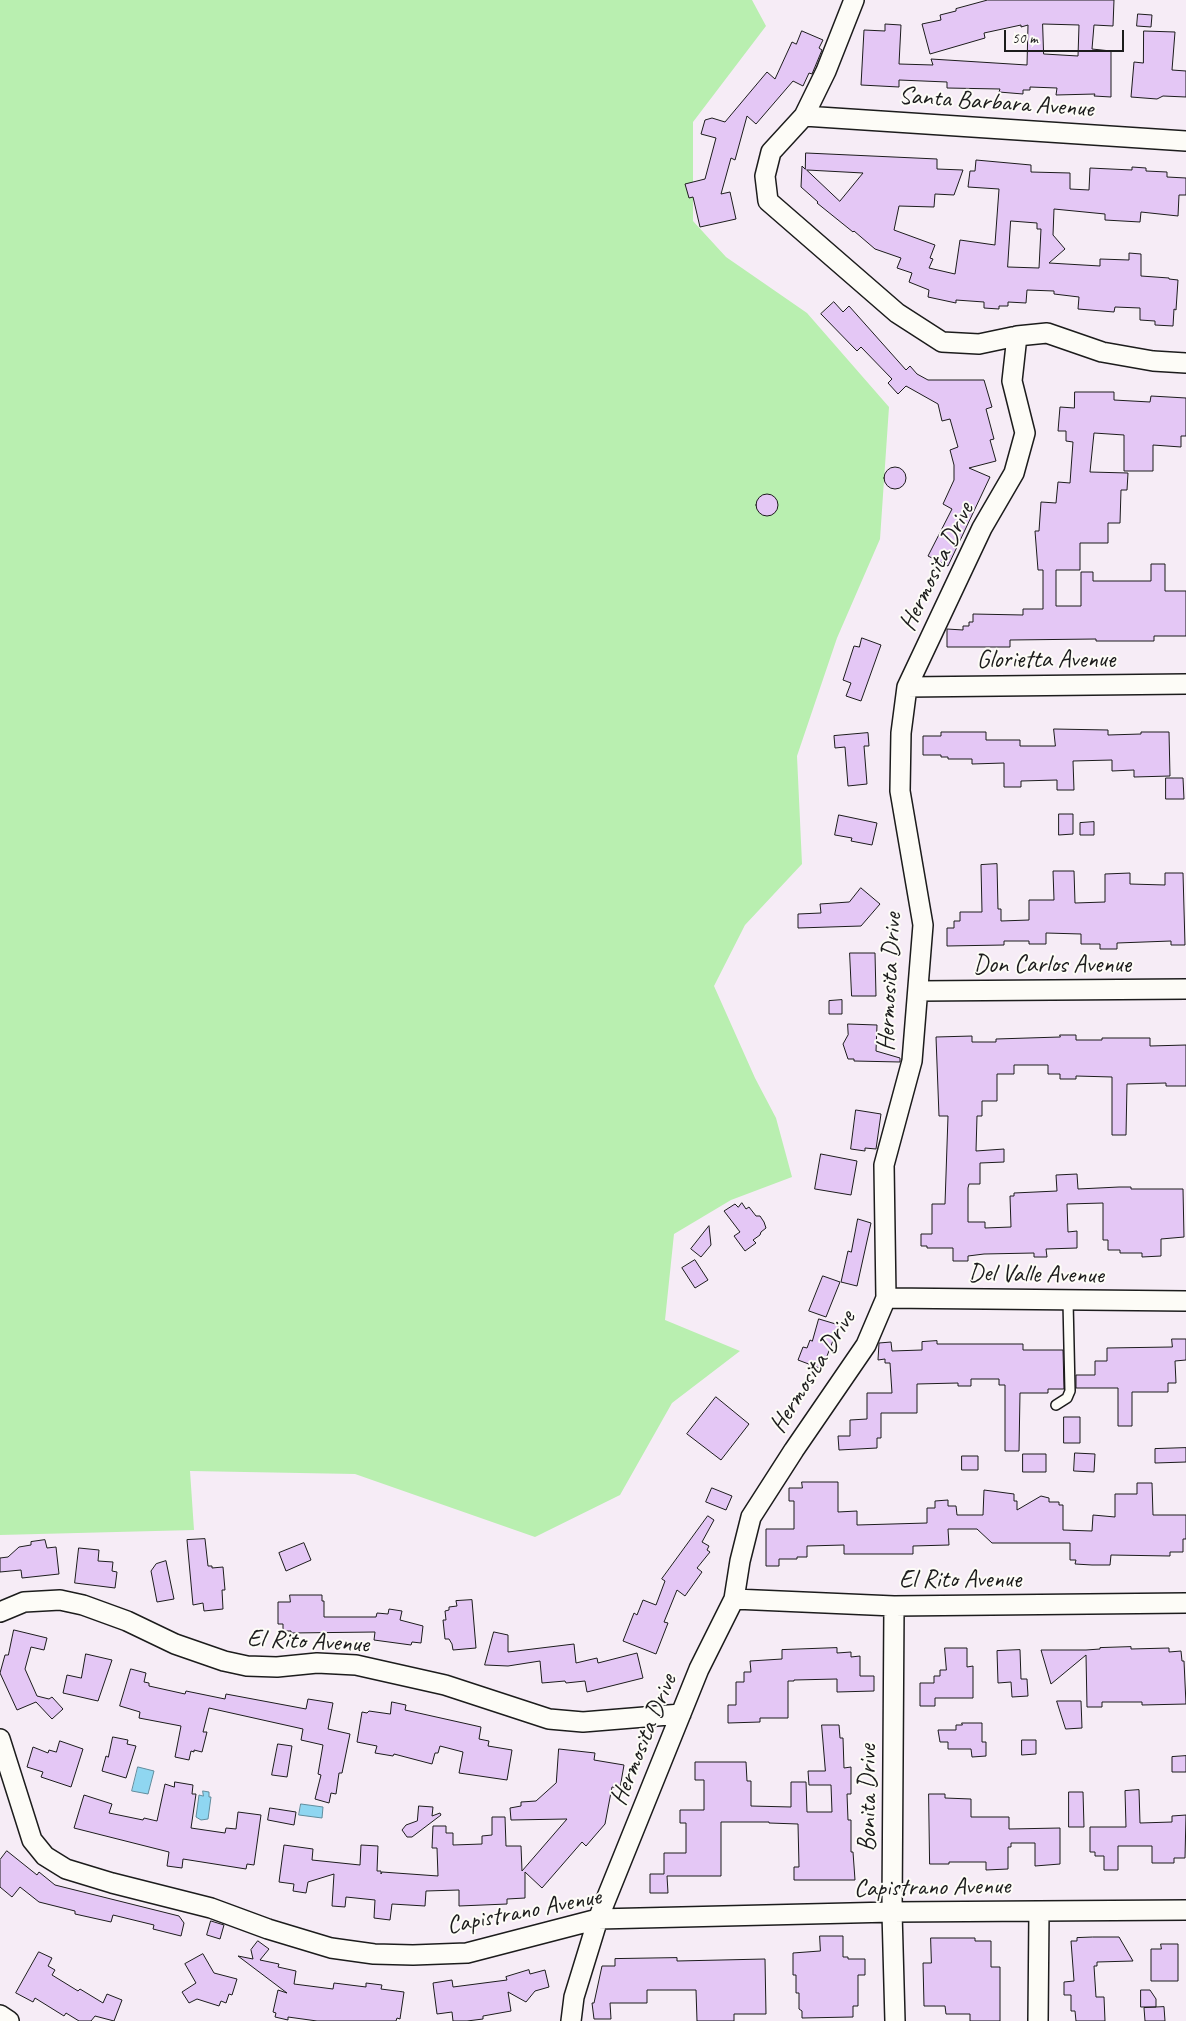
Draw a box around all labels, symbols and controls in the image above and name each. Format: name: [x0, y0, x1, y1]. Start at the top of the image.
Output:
scale bar: [1006, 20, 1126, 52]
text: 50 m: [1012, 29, 1038, 48]
street label: Santa Barbara Avenue: [898, 81, 1094, 125]
street label: Hermosita Drive: [893, 498, 981, 636]
street label: Glorietta Avenue: [977, 645, 1115, 675]
street label: Hermosita Drive: [871, 912, 909, 1052]
street label: Don Carlos Avenue: [973, 950, 1131, 980]
street label: Del Valle Avenue: [968, 1259, 1104, 1291]
street label: Hermosita Drive: [764, 1305, 862, 1439]
street label: El Rito Avenue: [899, 1565, 1021, 1595]
street label: El Rito Avenue: [246, 1624, 370, 1660]
street label: Hermosita Drive: [604, 1670, 684, 1810]
street label: Bonita Drive: [853, 1744, 883, 1852]
street label: Capistrano Avenue: [854, 1872, 1010, 1904]
street label: Capistrano Avenue: [444, 1882, 604, 1942]

